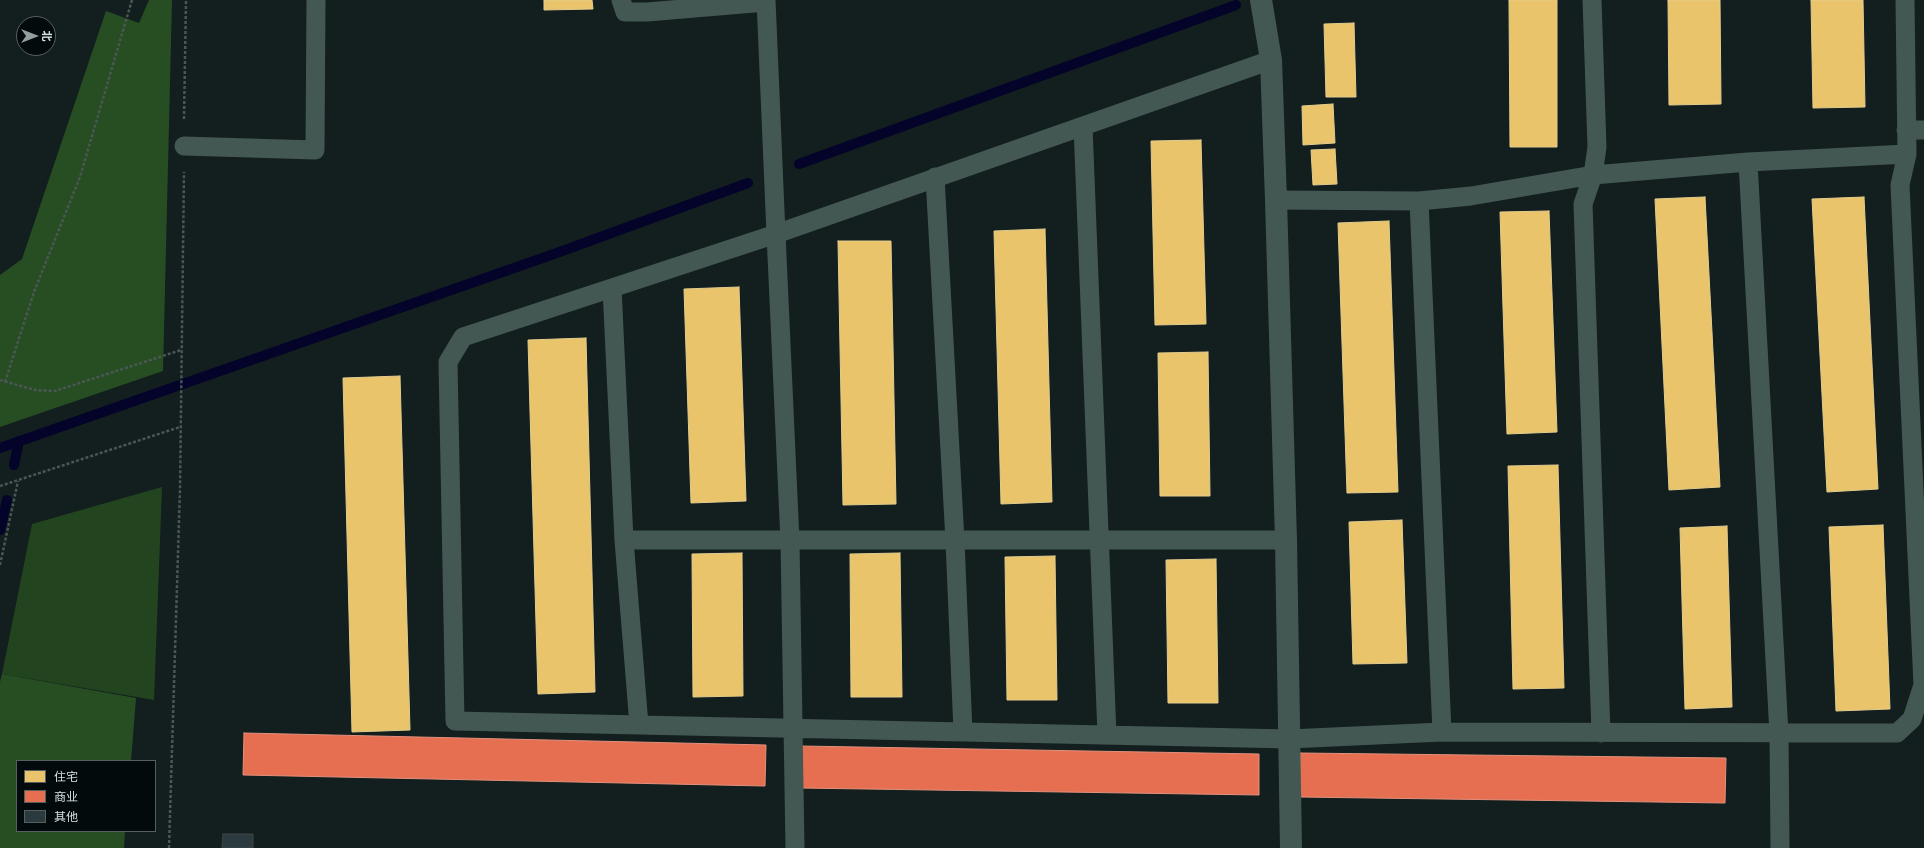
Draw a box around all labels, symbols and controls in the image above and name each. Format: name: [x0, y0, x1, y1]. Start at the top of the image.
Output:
north arrow: [16, 16, 56, 56]
text: 北: [40, 31, 55, 42]
legend: [16, 760, 156, 832]
text: 住宅: [54, 768, 78, 785]
text: 商业: [54, 788, 78, 805]
text: 其他: [54, 808, 78, 825]

